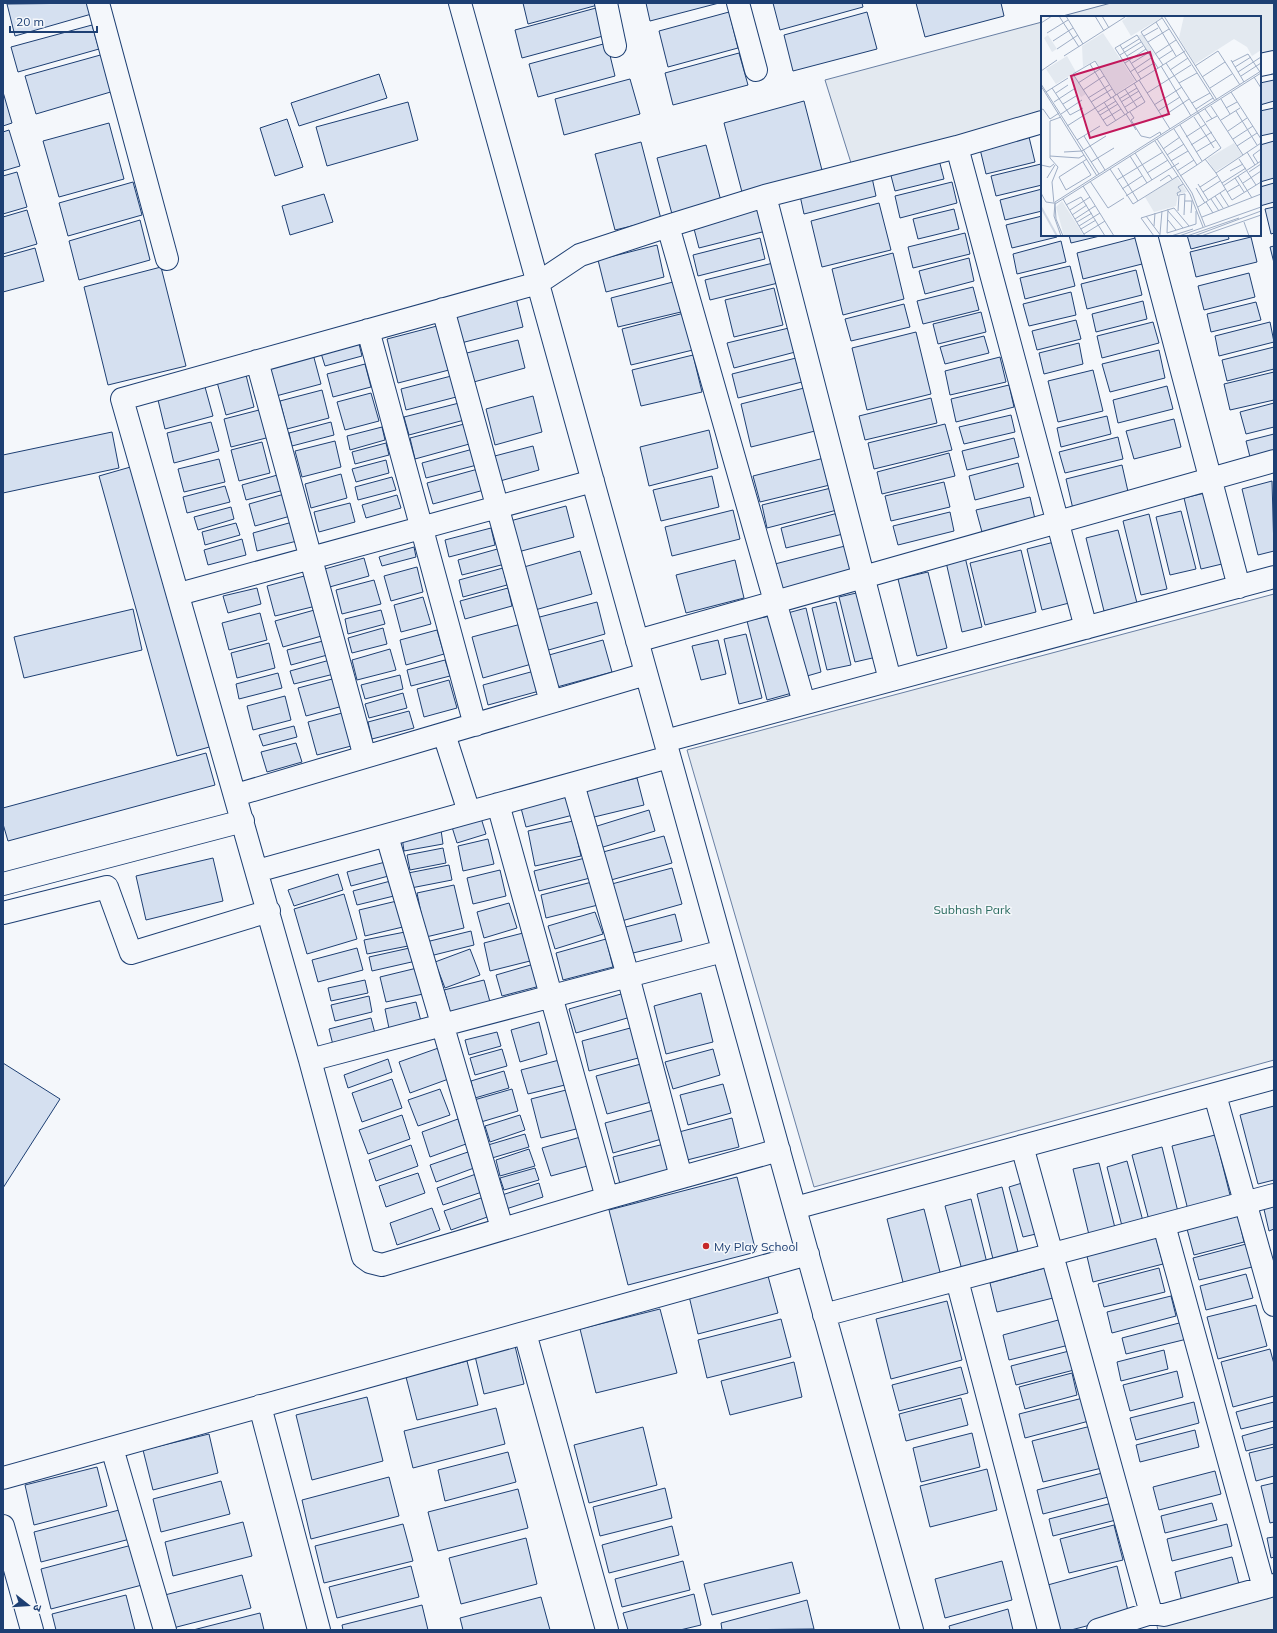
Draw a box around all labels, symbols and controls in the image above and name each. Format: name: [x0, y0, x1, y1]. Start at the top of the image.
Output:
scale bar: [10, 8, 97, 34]
text: 20 m: [16, 14, 44, 29]
inset map: [1041, 16, 1261, 236]
park label: Subhash Park: [933, 902, 1011, 917]
place label: My Play School: [714, 1239, 798, 1254]
marker: My Play School: [701, 1241, 711, 1251]
north arrow: [8, 1585, 48, 1625]
text: उ: [30, 1603, 45, 1614]

